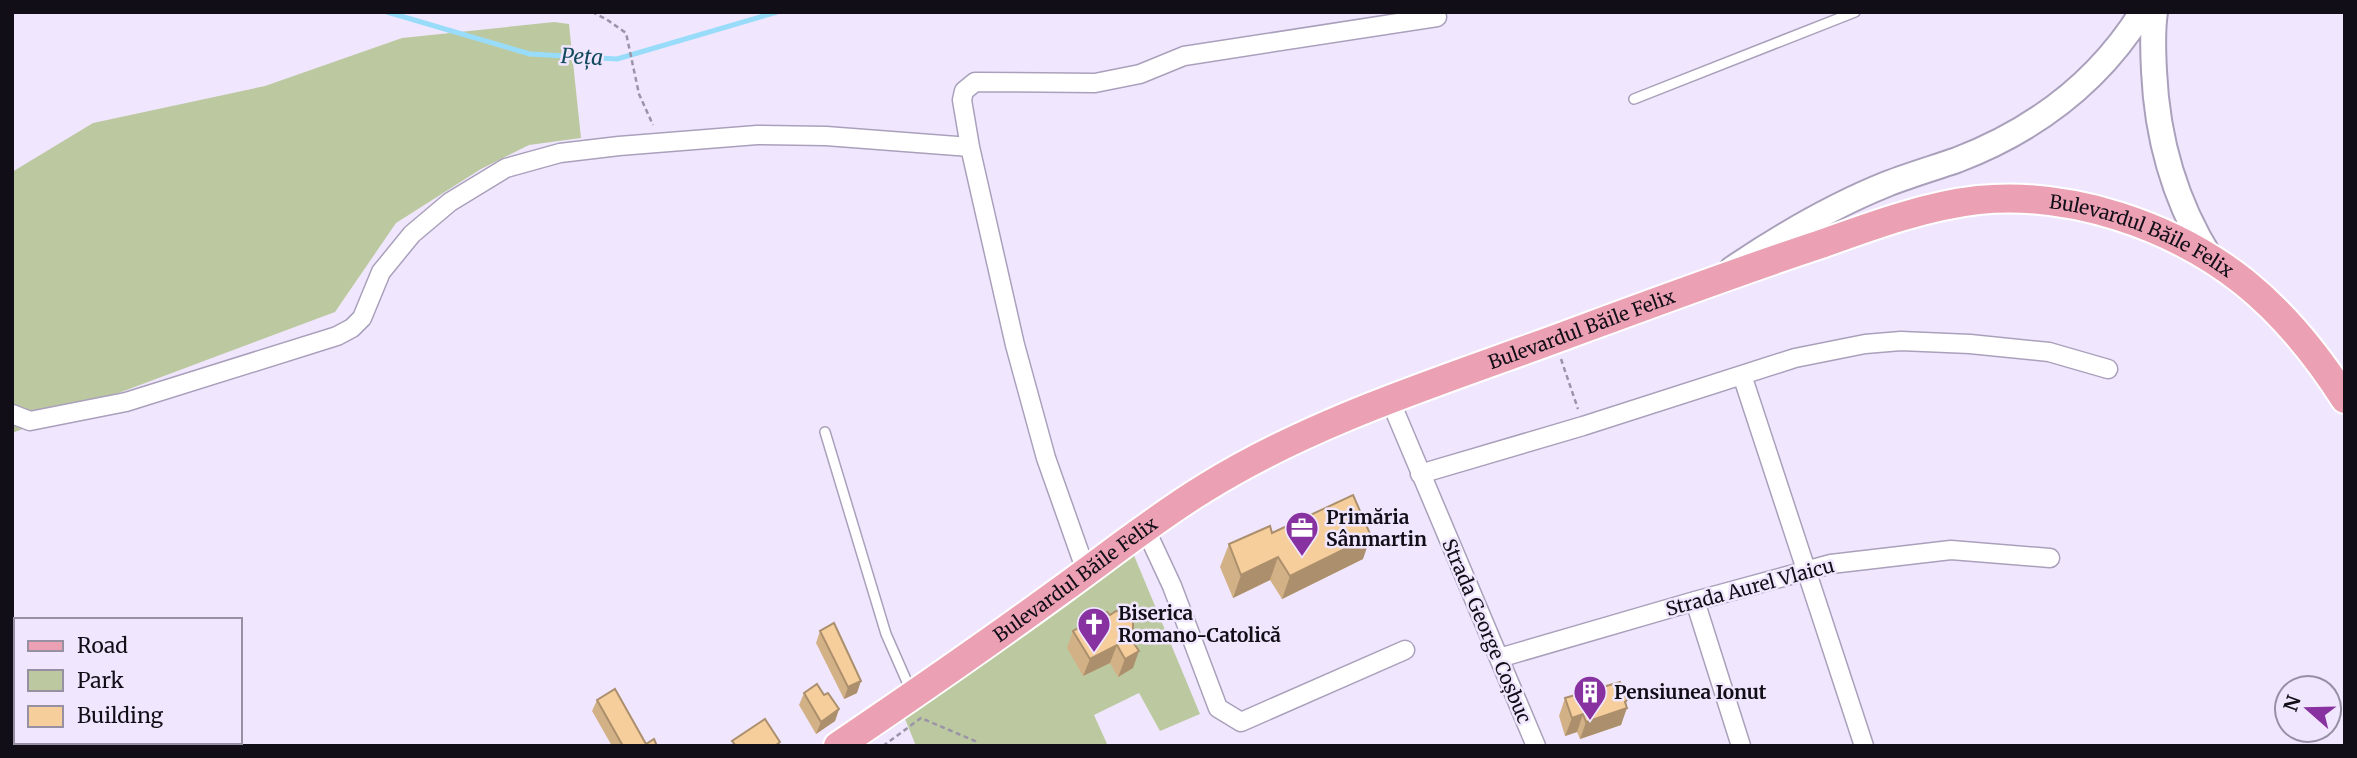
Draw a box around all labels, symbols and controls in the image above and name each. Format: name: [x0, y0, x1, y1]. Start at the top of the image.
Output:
water label: Peța: [560, 42, 604, 71]
street label: Bulevardul Băile Felix: [2048, 189, 2239, 283]
street label: Bulevardul Băile Felix: [1485, 284, 1679, 374]
place label: Primăria Sânmartin: [1326, 505, 1427, 551]
office icon: Primăria Sânmartin: [1283, 509, 1321, 558]
street label: Bulevardul Băile Felix: [989, 511, 1163, 647]
street label: Strada George Coșbuc: [1436, 535, 1537, 727]
street label: Strada Aurel Vlaicu: [1663, 553, 1837, 621]
place label: Biserica Romano-Catolică: [1118, 601, 1281, 647]
church icon: Biserica Romano-Catolică: [1075, 605, 1113, 654]
legend: [14, 618, 242, 744]
text: Road: [77, 632, 128, 659]
text: Park: [77, 667, 124, 694]
building icon: Pensiunea Ionut: [1571, 673, 1609, 722]
north arrow: [2273, 674, 2343, 744]
place label: Pensiunea Ionut: [1614, 680, 1767, 704]
text: N: [2278, 692, 2306, 714]
text: Building: [77, 702, 164, 729]

